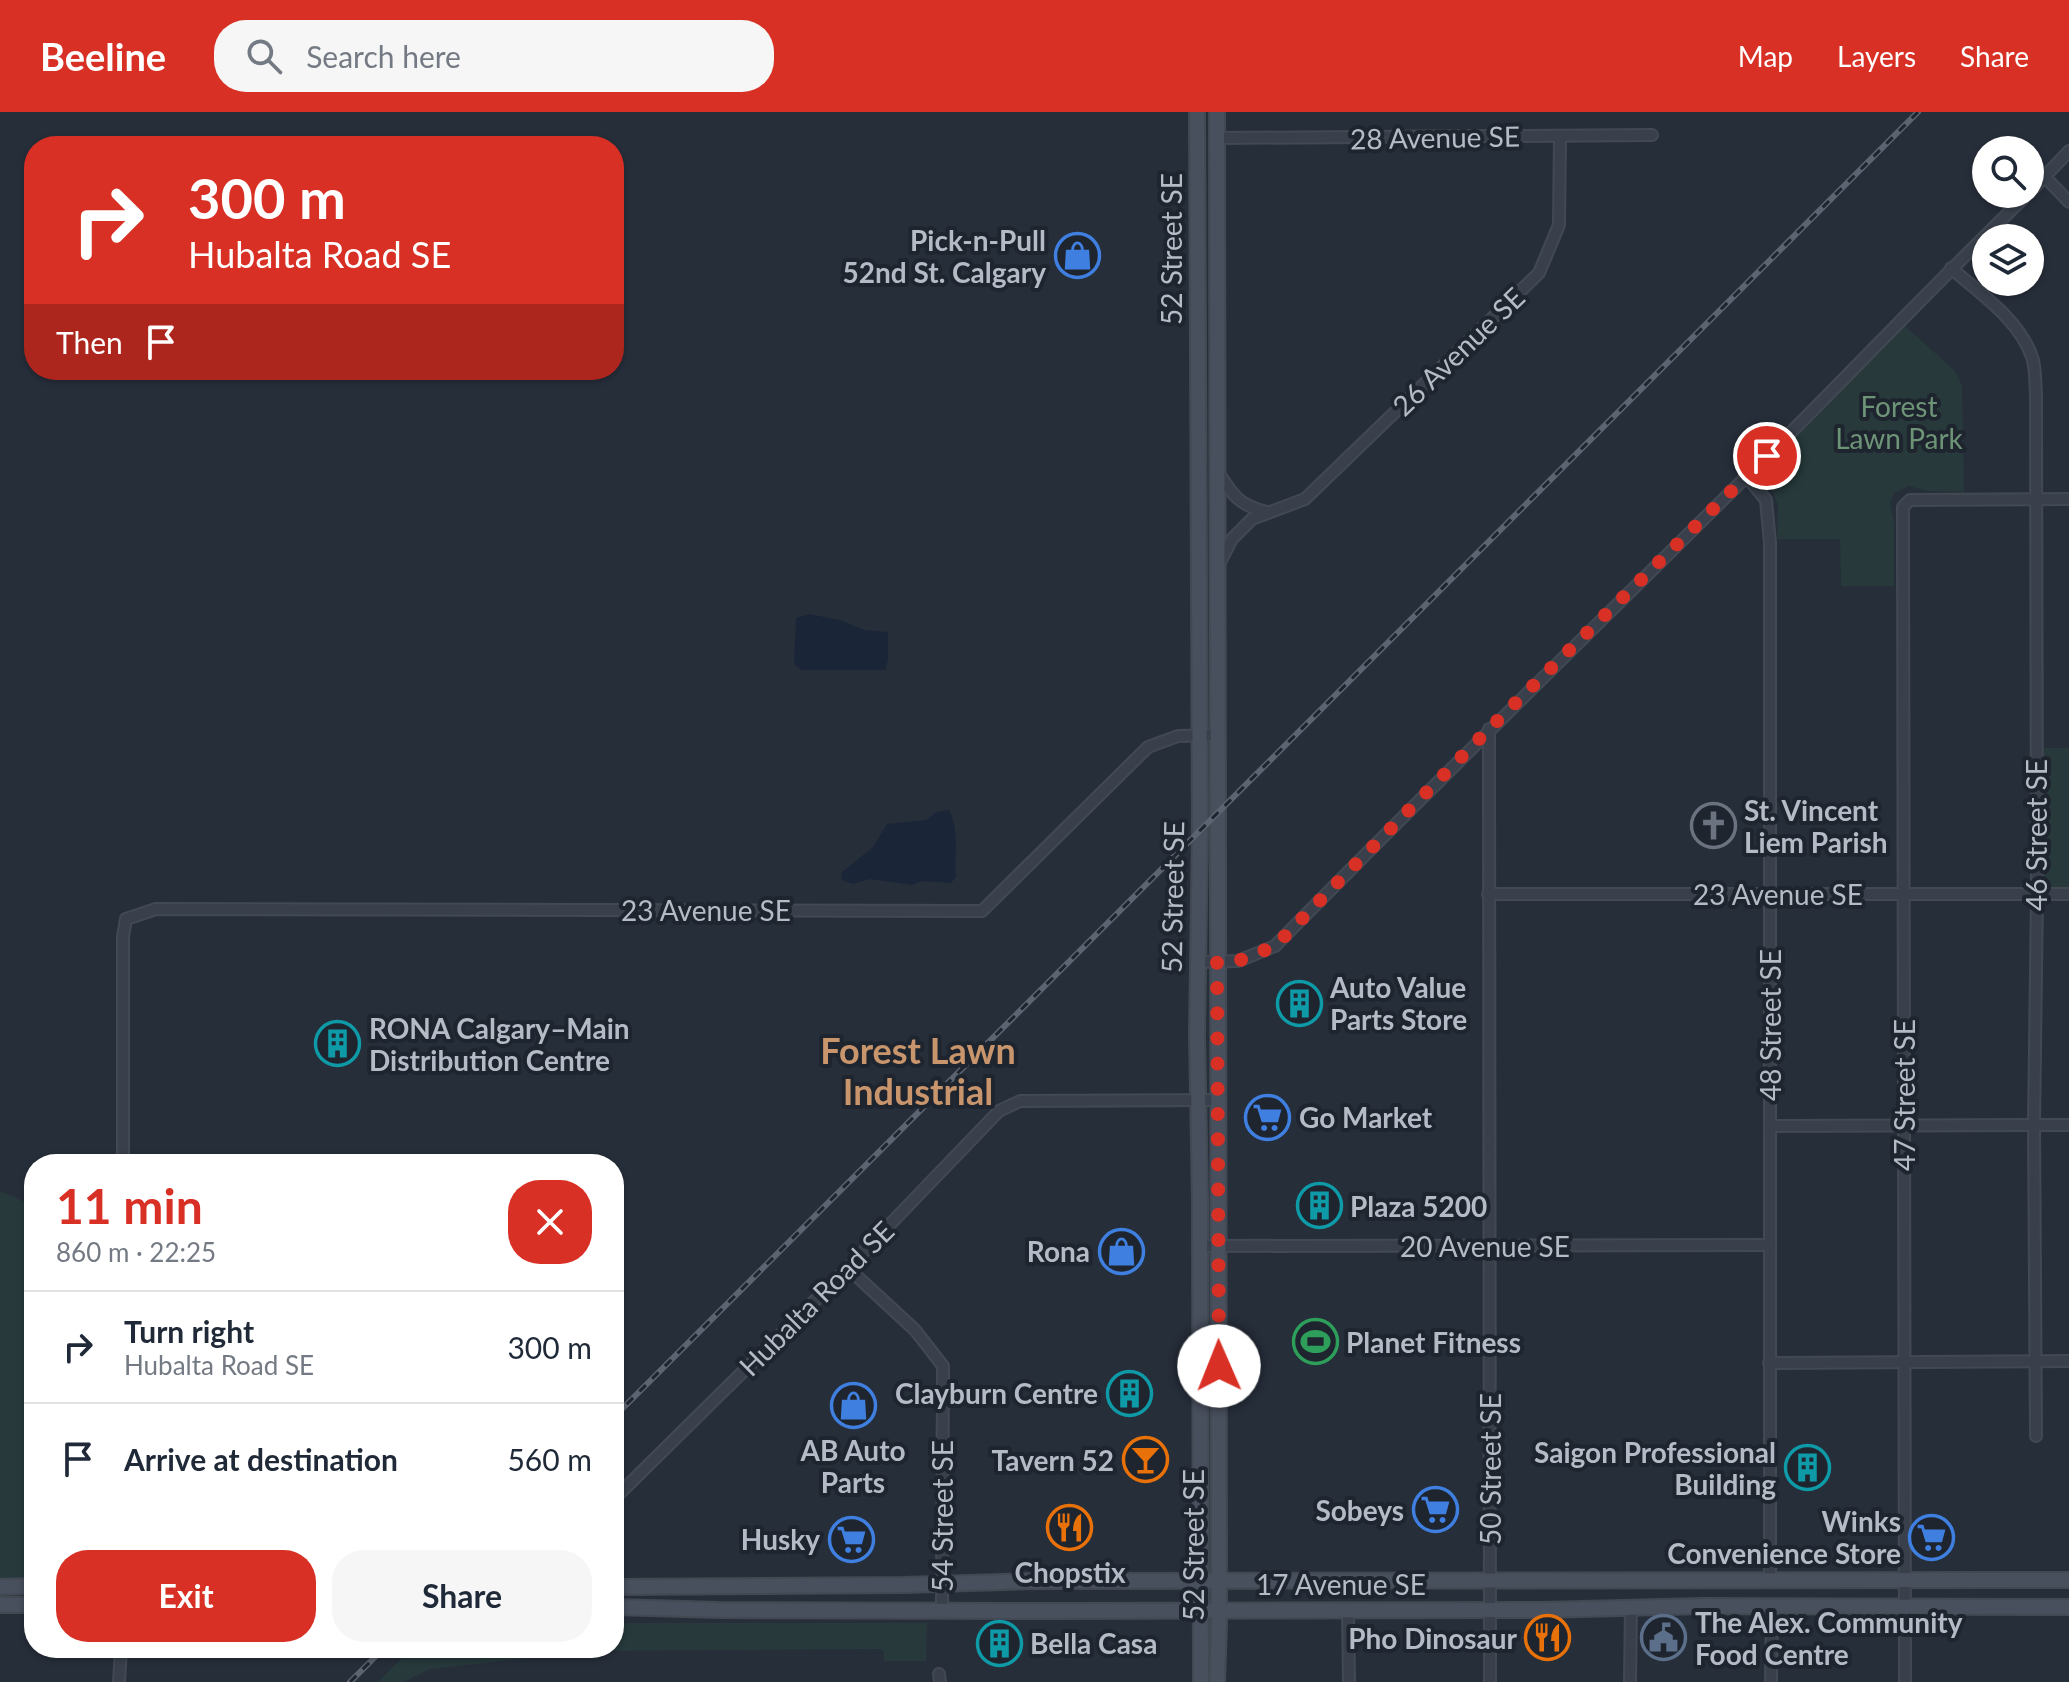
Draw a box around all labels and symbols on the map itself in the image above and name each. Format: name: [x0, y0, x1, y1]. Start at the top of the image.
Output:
street label: 28 Avenue SE: [1350, 119, 1520, 155]
street label: 52 Street SE: [1154, 173, 1188, 325]
place label: Pick-n-Pull 52nd St. Calgary: [843, 223, 1046, 289]
shop icon: Pick-n-Pull 52nd St. Calgary: [1053, 232, 1101, 280]
street label: 26 Avenue SE: [1385, 280, 1531, 422]
park label: Forest Lawn Park: [1835, 389, 1964, 455]
pin: [1733, 422, 1801, 490]
street label: 46 Street SE: [2019, 759, 2053, 911]
place label: St. Vincent Liem Parish: [1744, 793, 1888, 859]
church icon: St. Vincent Liem Parish: [1689, 802, 1737, 850]
street label: 52 Street SE: [1154, 821, 1190, 973]
street label: 23 Avenue SE: [1693, 877, 1863, 911]
street label: 23 Avenue SE: [621, 893, 791, 927]
street label: 48 Street SE: [1753, 949, 1787, 1101]
place label: Auto Value Parts Store: [1329, 970, 1467, 1036]
building icon: Auto Value Parts Store: [1275, 979, 1323, 1027]
place label: RONA Calgary–Main Distribution Centre: [369, 1011, 630, 1077]
street label: 47 Street SE: [1887, 1019, 1921, 1171]
building icon: RONA Calgary–Main Distribution Centre: [314, 1020, 362, 1068]
district label: Forest Lawn Industrial: [820, 1028, 1016, 1113]
supermarket icon: Go Market: [1244, 1093, 1292, 1141]
place label: Go Market: [1299, 1100, 1433, 1134]
building icon: Plaza 5200: [1295, 1182, 1343, 1230]
place label: Plaza 5200: [1350, 1189, 1487, 1223]
street label: Hubalta Road SE: [732, 1214, 900, 1382]
shop icon: Rona: [1097, 1227, 1145, 1275]
street label: 20 Avenue SE: [1400, 1229, 1570, 1263]
place label: Rona: [1027, 1234, 1090, 1268]
sports icon: Planet Fitness: [1291, 1318, 1339, 1366]
position arrow: [1177, 1324, 1261, 1408]
place label: Planet Fitness: [1346, 1325, 1521, 1359]
building icon: Clayburn Centre: [1105, 1369, 1153, 1417]
place label: Clayburn Centre: [895, 1376, 1098, 1410]
shop icon: AB Auto Parts: [829, 1381, 877, 1429]
street label: 50 Street SE: [1473, 1393, 1507, 1545]
place label: AB Auto Parts: [799, 1433, 906, 1499]
place label: Saigon Professional Building: [1534, 1435, 1776, 1501]
bar icon: Tavern 52: [1121, 1436, 1169, 1484]
street label: 54 Street SE: [925, 1440, 959, 1592]
place label: Tavern 52: [992, 1443, 1114, 1477]
building icon: Saigon Professional Building: [1783, 1444, 1831, 1492]
street label: 52 Street SE: [1176, 1469, 1210, 1621]
supermarket icon: Sobeys: [1411, 1486, 1459, 1534]
place label: Sobeys: [1315, 1493, 1404, 1527]
restaurant icon: Chopstix: [1046, 1504, 1094, 1552]
place label: Winks Convenience Store: [1667, 1504, 1901, 1570]
supermarket icon: Winks Convenience Store: [1908, 1513, 1956, 1561]
supermarket icon: Husky: [827, 1515, 875, 1563]
place label: Husky: [741, 1522, 820, 1556]
place label: Chopstix: [1014, 1555, 1126, 1589]
street label: 17 Avenue SE: [1256, 1567, 1426, 1601]
place label: The Alex. Community Food Centre: [1695, 1605, 1963, 1671]
restaurant icon: Pho Dinosaur: [1524, 1614, 1572, 1662]
public building icon: The Alex. Community Food Centre: [1640, 1614, 1688, 1662]
building icon: Bella Casa: [975, 1619, 1023, 1667]
place label: Pho Dinosaur: [1348, 1621, 1518, 1655]
place label: Bella Casa: [1030, 1626, 1157, 1660]

